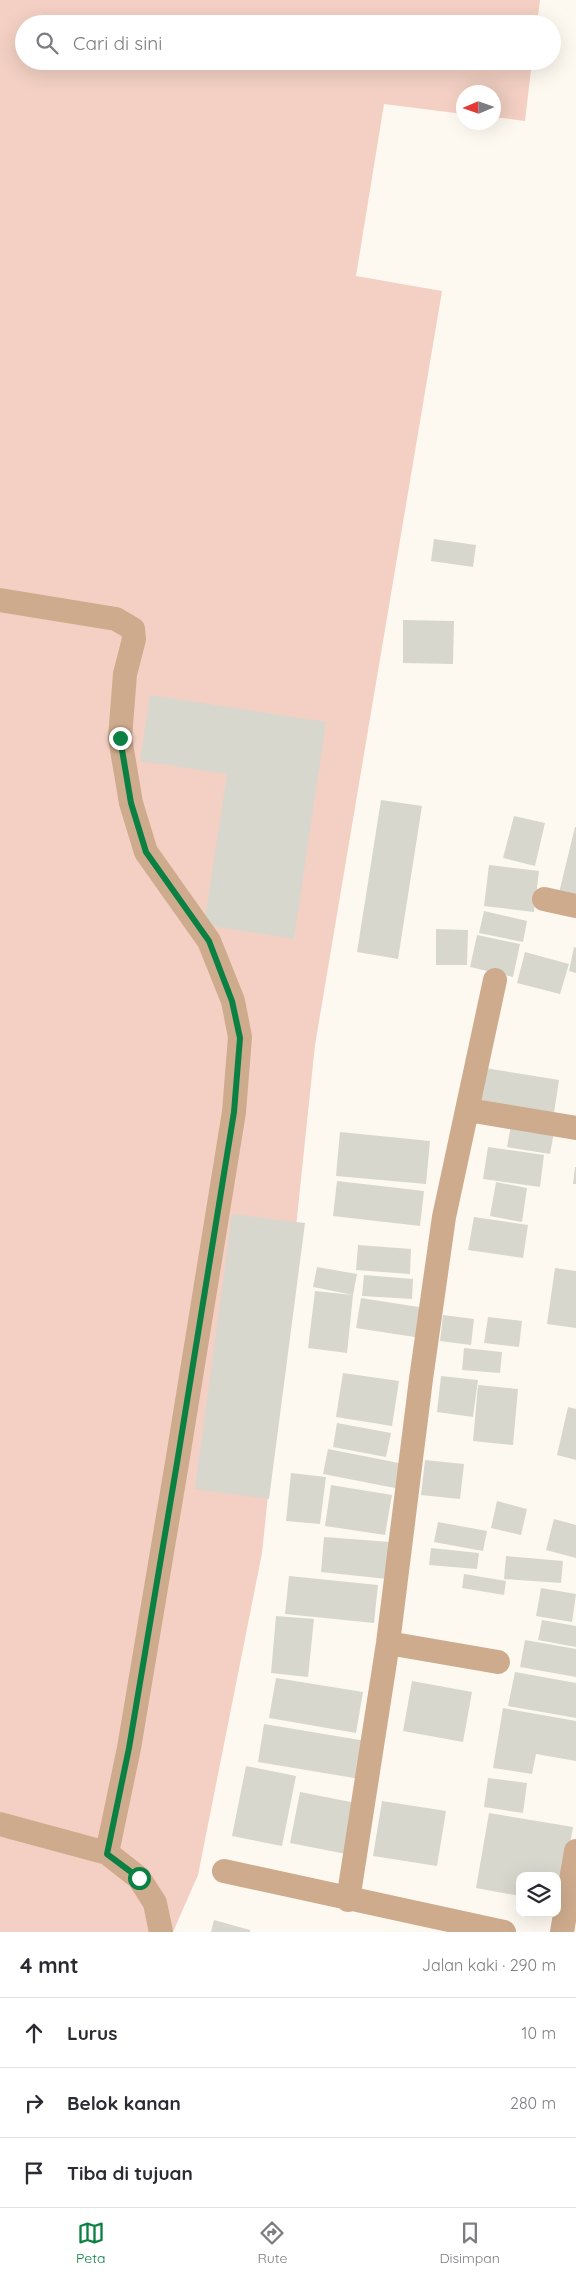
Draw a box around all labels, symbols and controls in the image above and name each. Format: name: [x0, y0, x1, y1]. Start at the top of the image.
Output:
search box: [15, 15, 561, 70]
icon: search: [33, 29, 61, 57]
text: Cari di sini: [73, 31, 162, 55]
north arrow: [456, 85, 501, 130]
route end: [109, 727, 132, 750]
route start: [128, 1867, 151, 1890]
map controls: [516, 1872, 561, 1917]
button: layers: [516, 1872, 561, 1917]
text: 4 mnt: [20, 1952, 79, 1978]
text: Jalan kaki · 290 m: [422, 1955, 556, 1975]
icon: ahead: [20, 2019, 48, 2047]
text: Lurus: [67, 2021, 117, 2045]
text: 10 m: [522, 2023, 556, 2043]
icon: right: [20, 2089, 48, 2117]
text: Belok kanan: [67, 2091, 181, 2115]
text: 280 m: [510, 2093, 556, 2113]
icon: arrive: [20, 2159, 48, 2187]
text: Tiba di tujuan: [67, 2161, 193, 2185]
tab: Peta: [76, 2219, 105, 2267]
tab: Rute: [258, 2219, 287, 2267]
tab: Disimpan: [439, 2219, 500, 2267]

